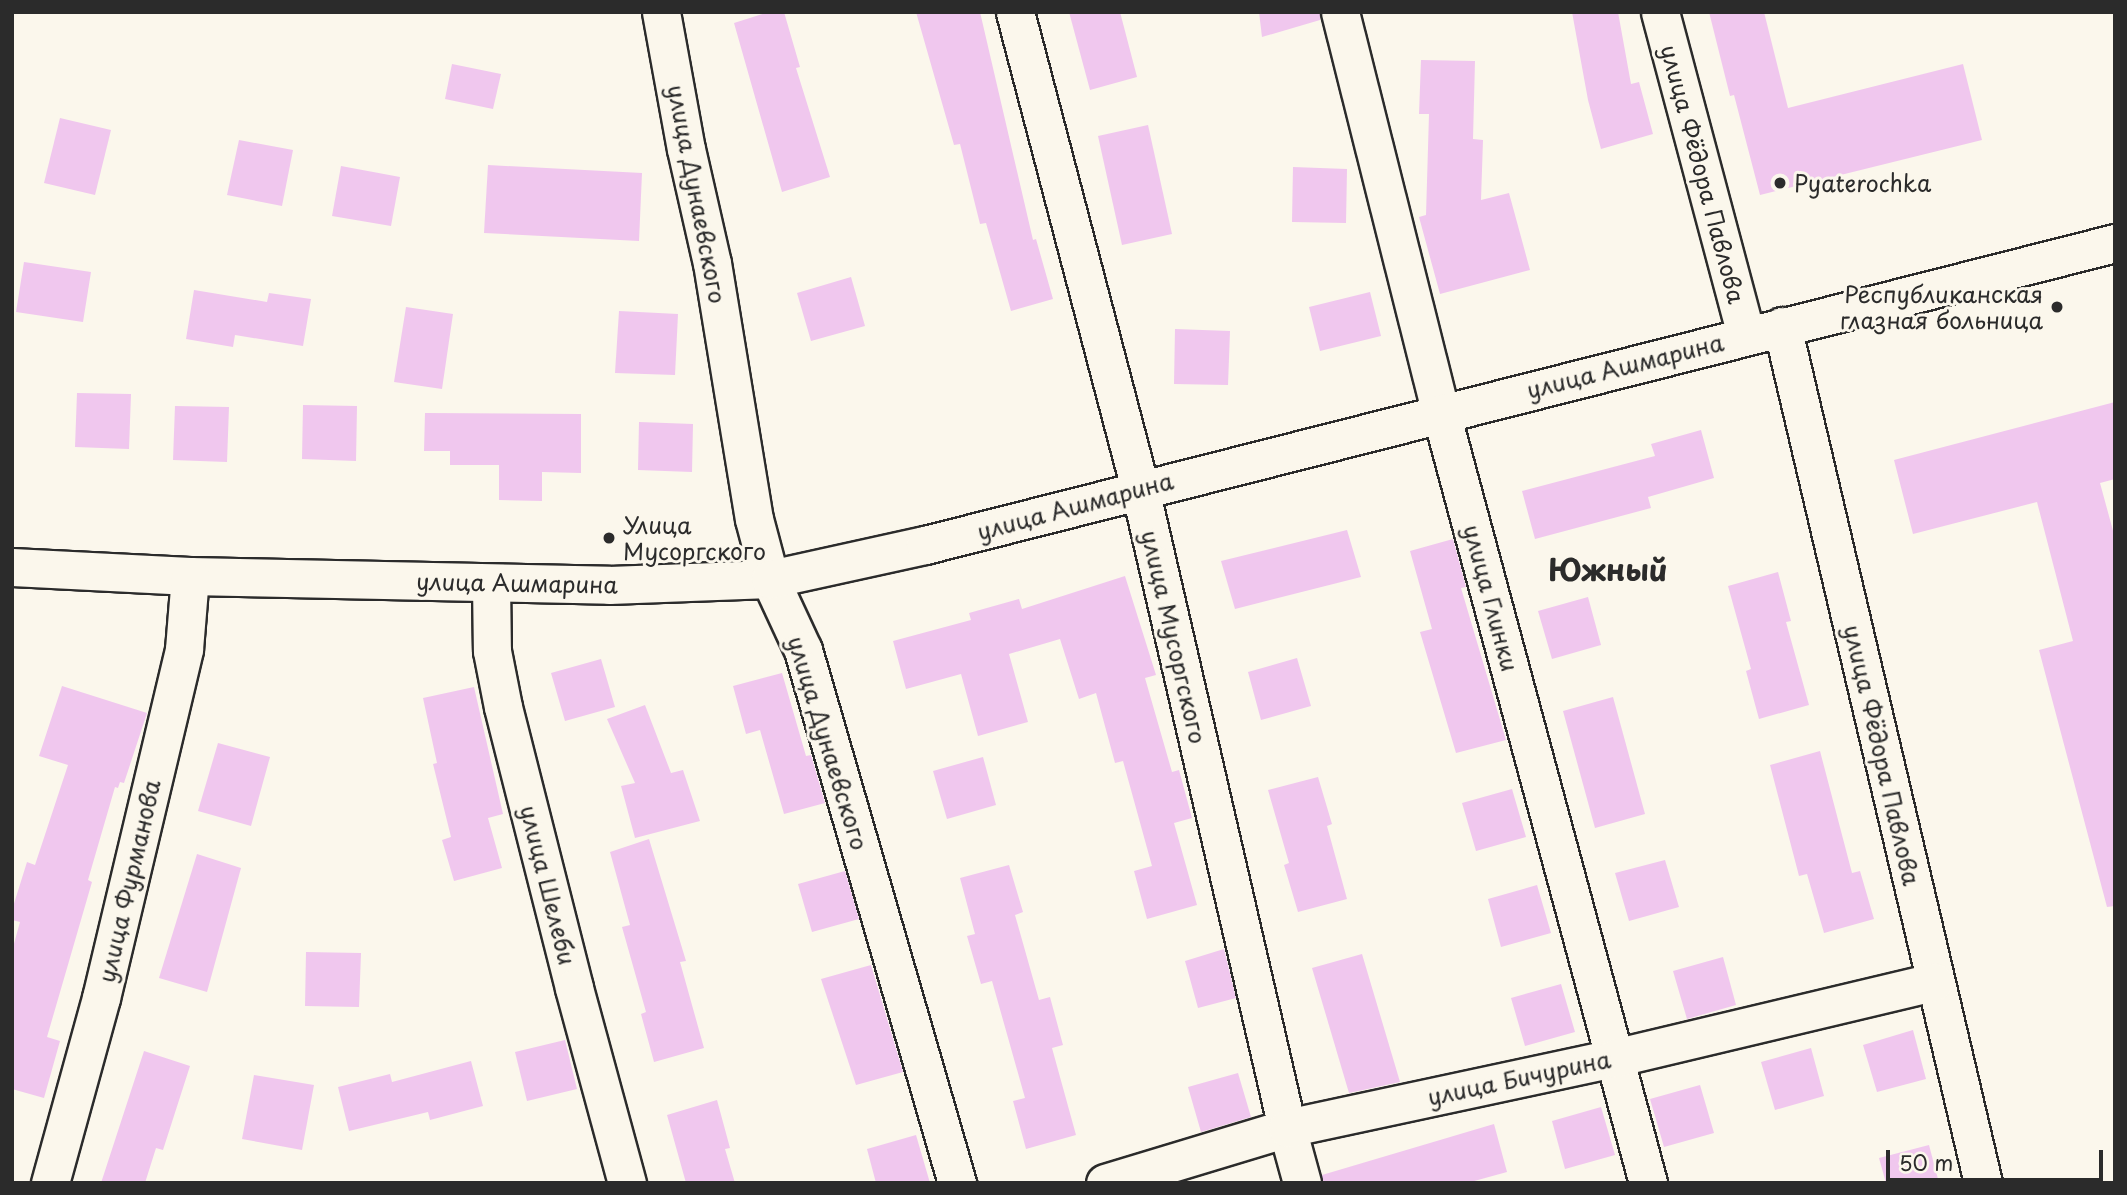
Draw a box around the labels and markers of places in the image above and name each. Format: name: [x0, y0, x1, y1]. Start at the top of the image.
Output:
place label: Pyaterochka: [1794, 169, 1931, 197]
marker: Pyaterochka: [1772, 175, 1788, 191]
place label: Республиканская глазная больница: [1841, 280, 2043, 334]
marker: Республиканская глазная больница: [2049, 299, 2065, 315]
place label: Улица Мусоргского: [623, 511, 766, 565]
marker: Улица Мусоргского: [601, 530, 617, 546]

